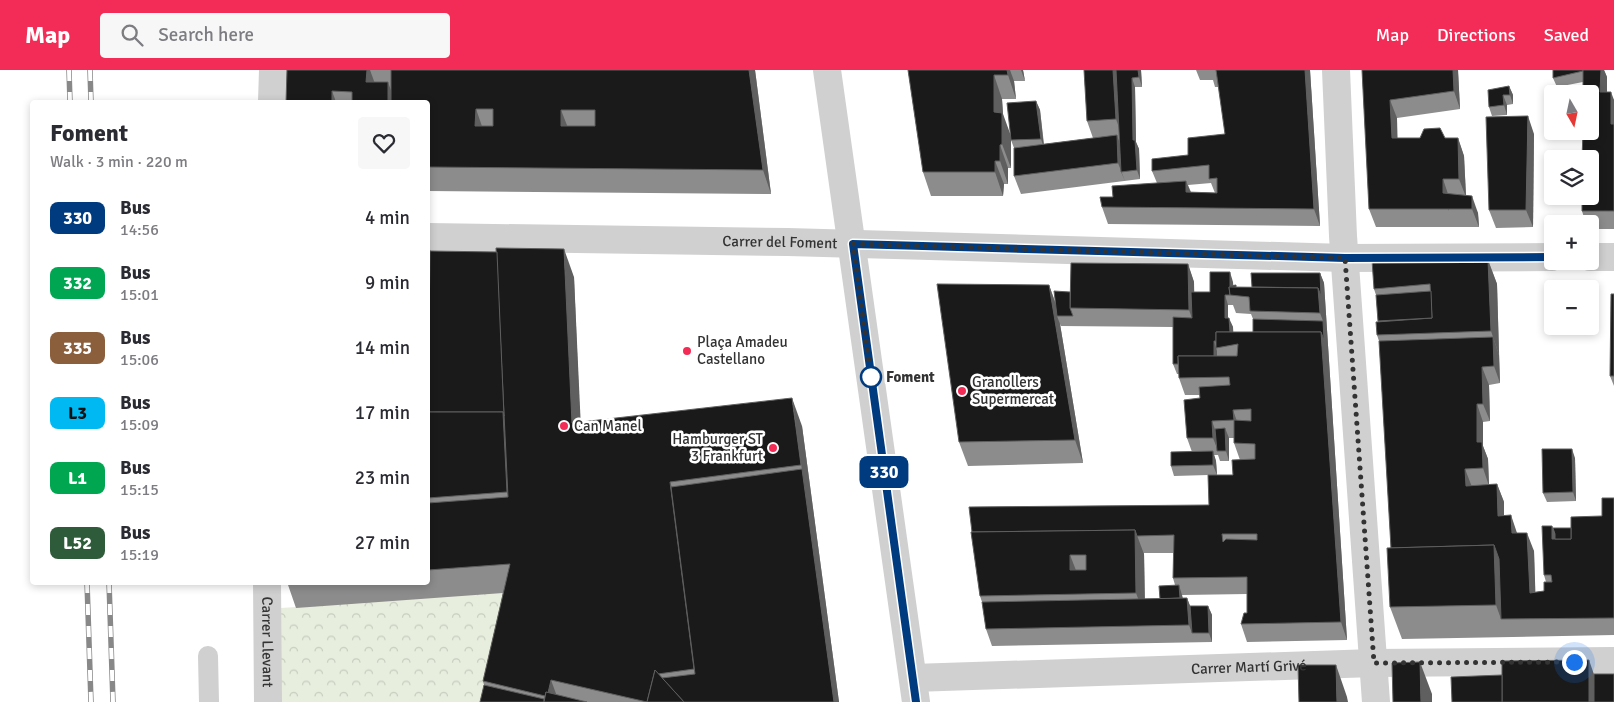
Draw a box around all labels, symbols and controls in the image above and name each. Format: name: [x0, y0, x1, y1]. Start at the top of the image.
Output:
search box: [100, 13, 450, 58]
text: Map: [25, 20, 70, 50]
icon: search: [118, 21, 146, 49]
text: Search here: [158, 23, 254, 47]
text: Map: [1376, 24, 1409, 46]
text: Directions: [1437, 24, 1516, 46]
text: Saved: [1544, 24, 1589, 46]
north arrow: [1544, 85, 1599, 140]
map controls: [1544, 85, 1599, 335]
button: heart: [358, 117, 410, 169]
text: Foment: [50, 118, 128, 148]
button: layers: [1544, 150, 1599, 205]
text: Walk · 3 min · 220 m: [50, 152, 188, 172]
text: Bus: [120, 196, 151, 220]
text: 4 min: [365, 206, 410, 230]
text: 330: [63, 207, 92, 229]
button: +: [1544, 215, 1599, 270]
text: 14:56: [120, 220, 159, 240]
street label: Carrer del Foment: [722, 232, 838, 252]
text: Bus: [120, 261, 151, 285]
text: 9 min: [365, 271, 410, 295]
text: 332: [63, 272, 92, 294]
button: −: [1544, 280, 1599, 335]
text: 15:01: [120, 285, 159, 305]
text: Bus: [120, 326, 151, 350]
place label: Plaça Amadeu Castellano: [697, 333, 788, 368]
text: 14 min: [355, 336, 410, 360]
text: 335: [63, 337, 92, 359]
marker: Plaça Amadeu Castellano: [681, 345, 693, 357]
text: 15:06: [120, 350, 159, 370]
marker: Foment: [860, 366, 882, 388]
place label: Foment: [886, 368, 935, 386]
place label: Granollers Supermercat: [972, 373, 1054, 408]
marker: Granollers Supermercat: [956, 385, 968, 397]
text: Bus: [120, 391, 151, 415]
text: 17 min: [355, 401, 410, 425]
text: L3: [68, 402, 87, 424]
text: 15:09: [120, 415, 159, 435]
place label: Can Manel: [574, 417, 642, 435]
marker: Can Manel: [558, 420, 570, 432]
place label: Hamburger ST 3 Frankfurt: [672, 430, 764, 465]
marker: Hamburger ST 3 Frankfurt: [767, 442, 779, 454]
text: Bus: [120, 456, 151, 480]
line badge: 330: [855, 456, 913, 488]
text: 330: [869, 461, 899, 483]
text: 23 min: [355, 466, 410, 490]
text: L1: [68, 467, 87, 489]
text: 15:15: [120, 480, 159, 500]
text: Bus: [120, 521, 151, 545]
text: 27 min: [355, 531, 410, 555]
text: L52: [63, 532, 92, 554]
text: 15:19: [120, 545, 159, 565]
street label: Carrer Llevant: [258, 596, 277, 688]
your location: [1562, 650, 1587, 675]
street label: Carrer Martí Grivé: [1191, 656, 1307, 678]

